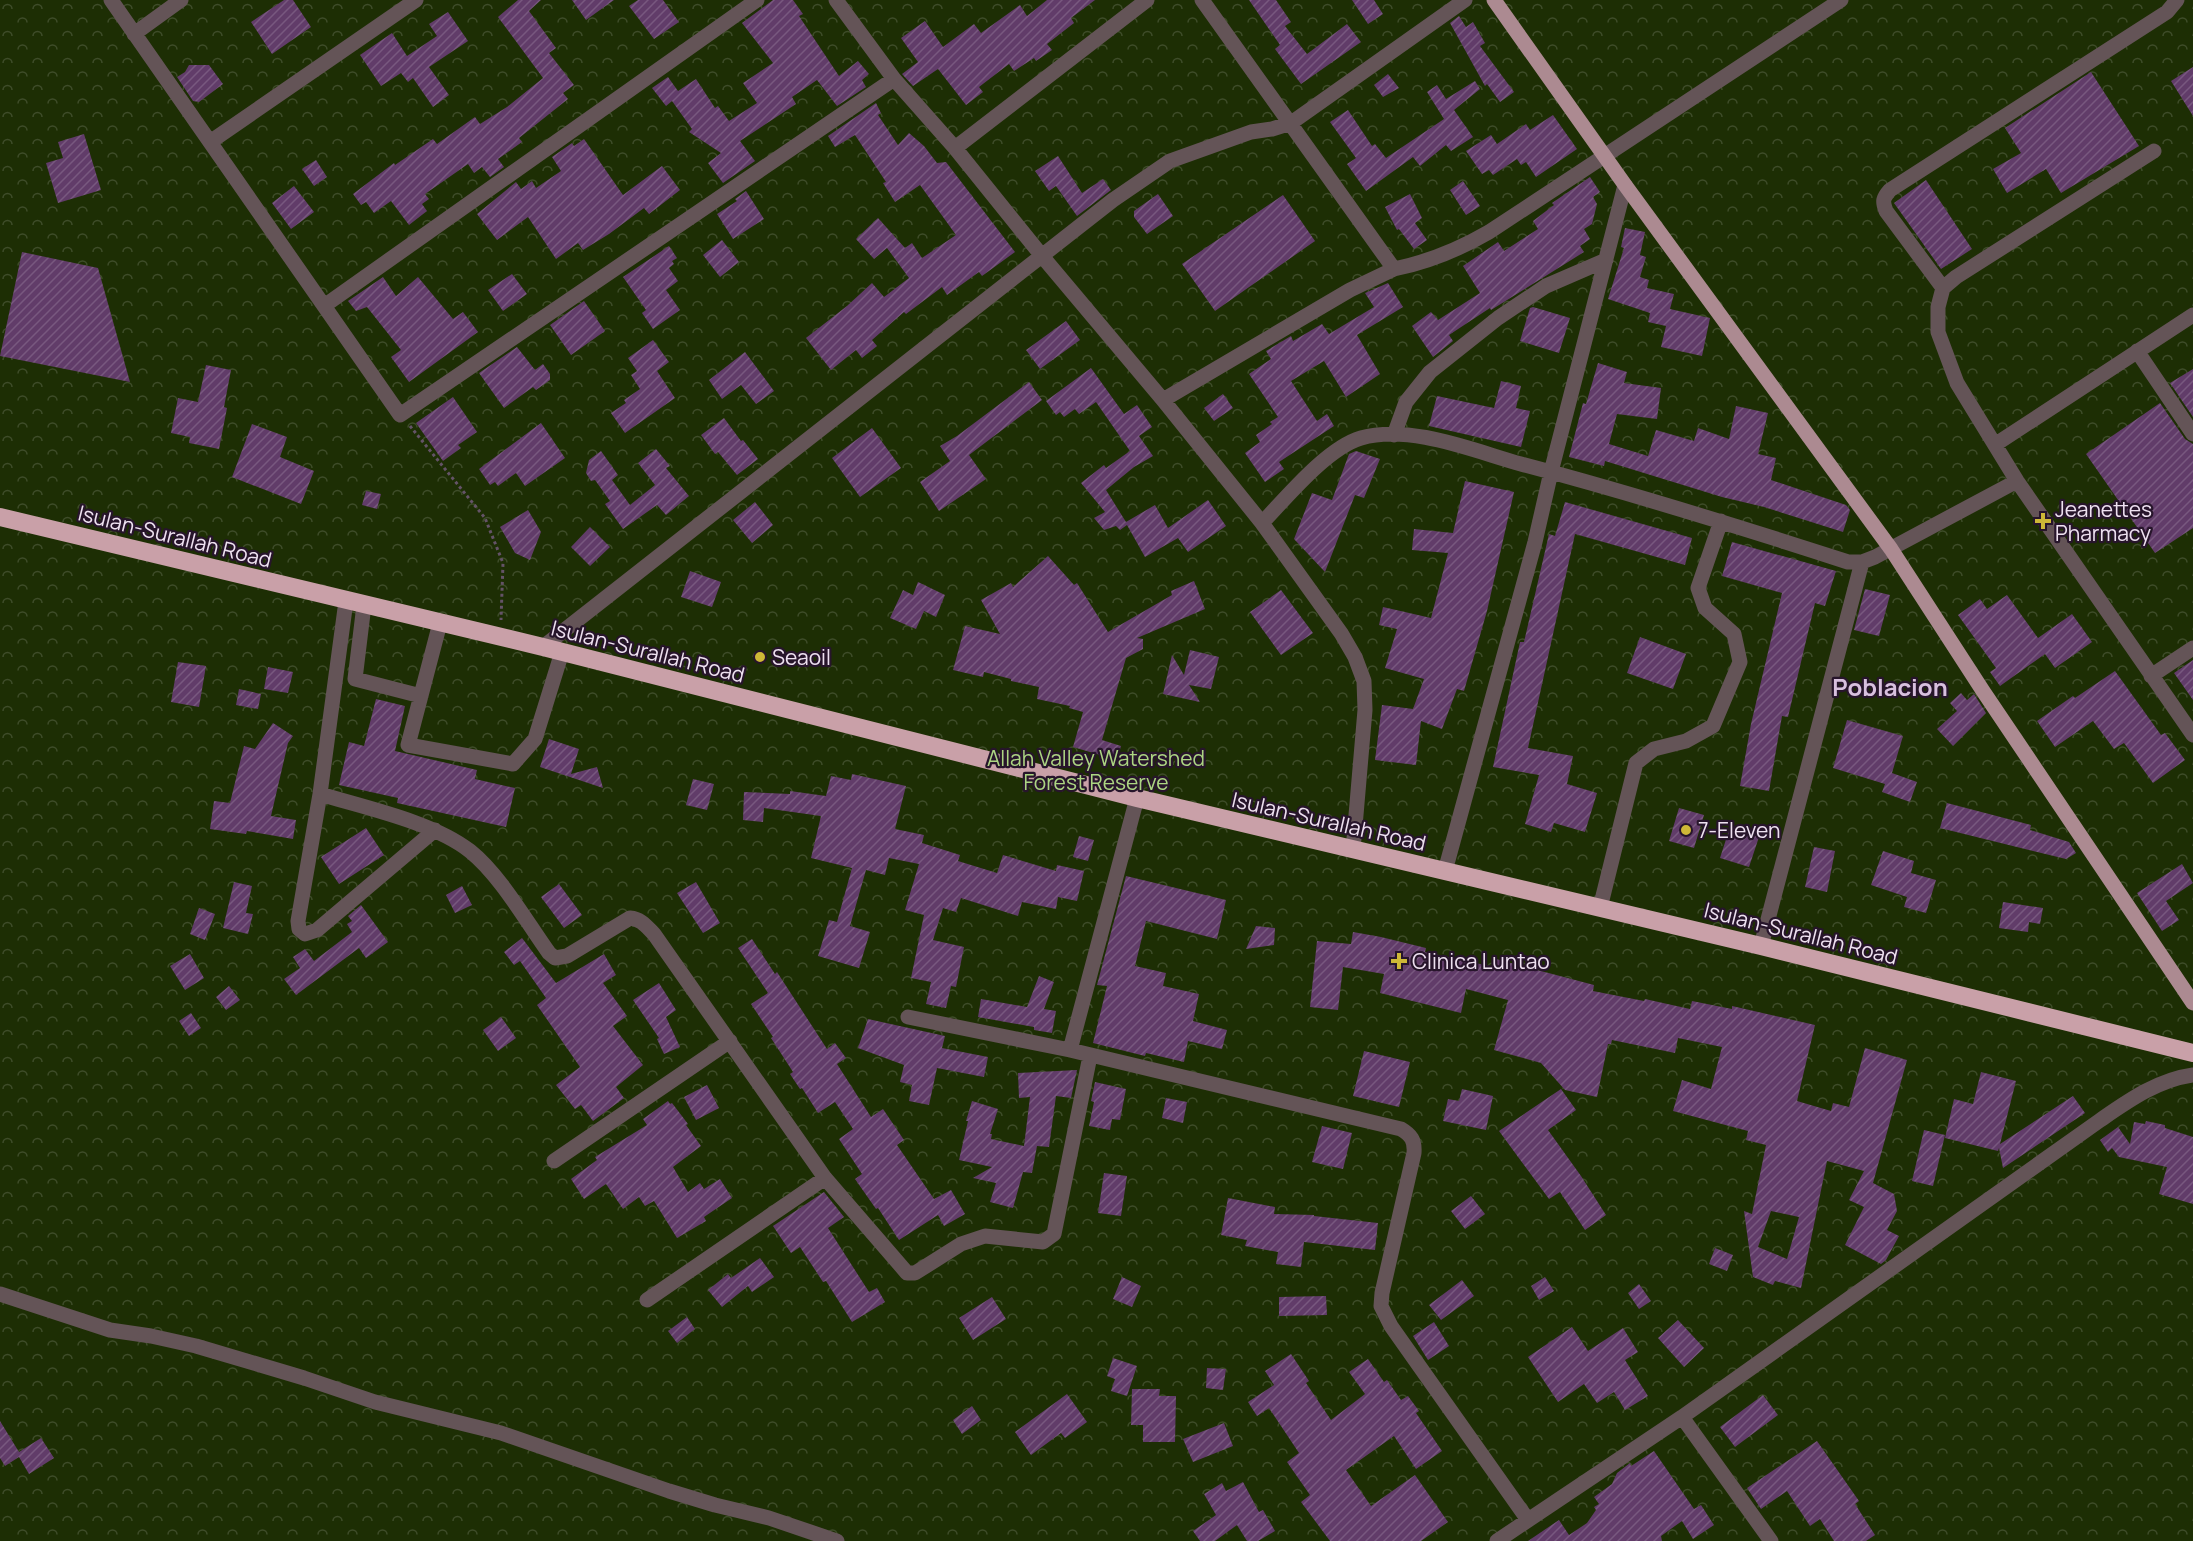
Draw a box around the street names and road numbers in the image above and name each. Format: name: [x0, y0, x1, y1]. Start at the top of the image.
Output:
street label: Isulan-Surallah Road: [75, 498, 275, 574]
street label: Isulan-Surallah Road: [548, 613, 748, 689]
street label: Isulan-Surallah Road: [1229, 785, 1429, 857]
street label: Isulan-Surallah Road: [1701, 895, 1901, 971]

